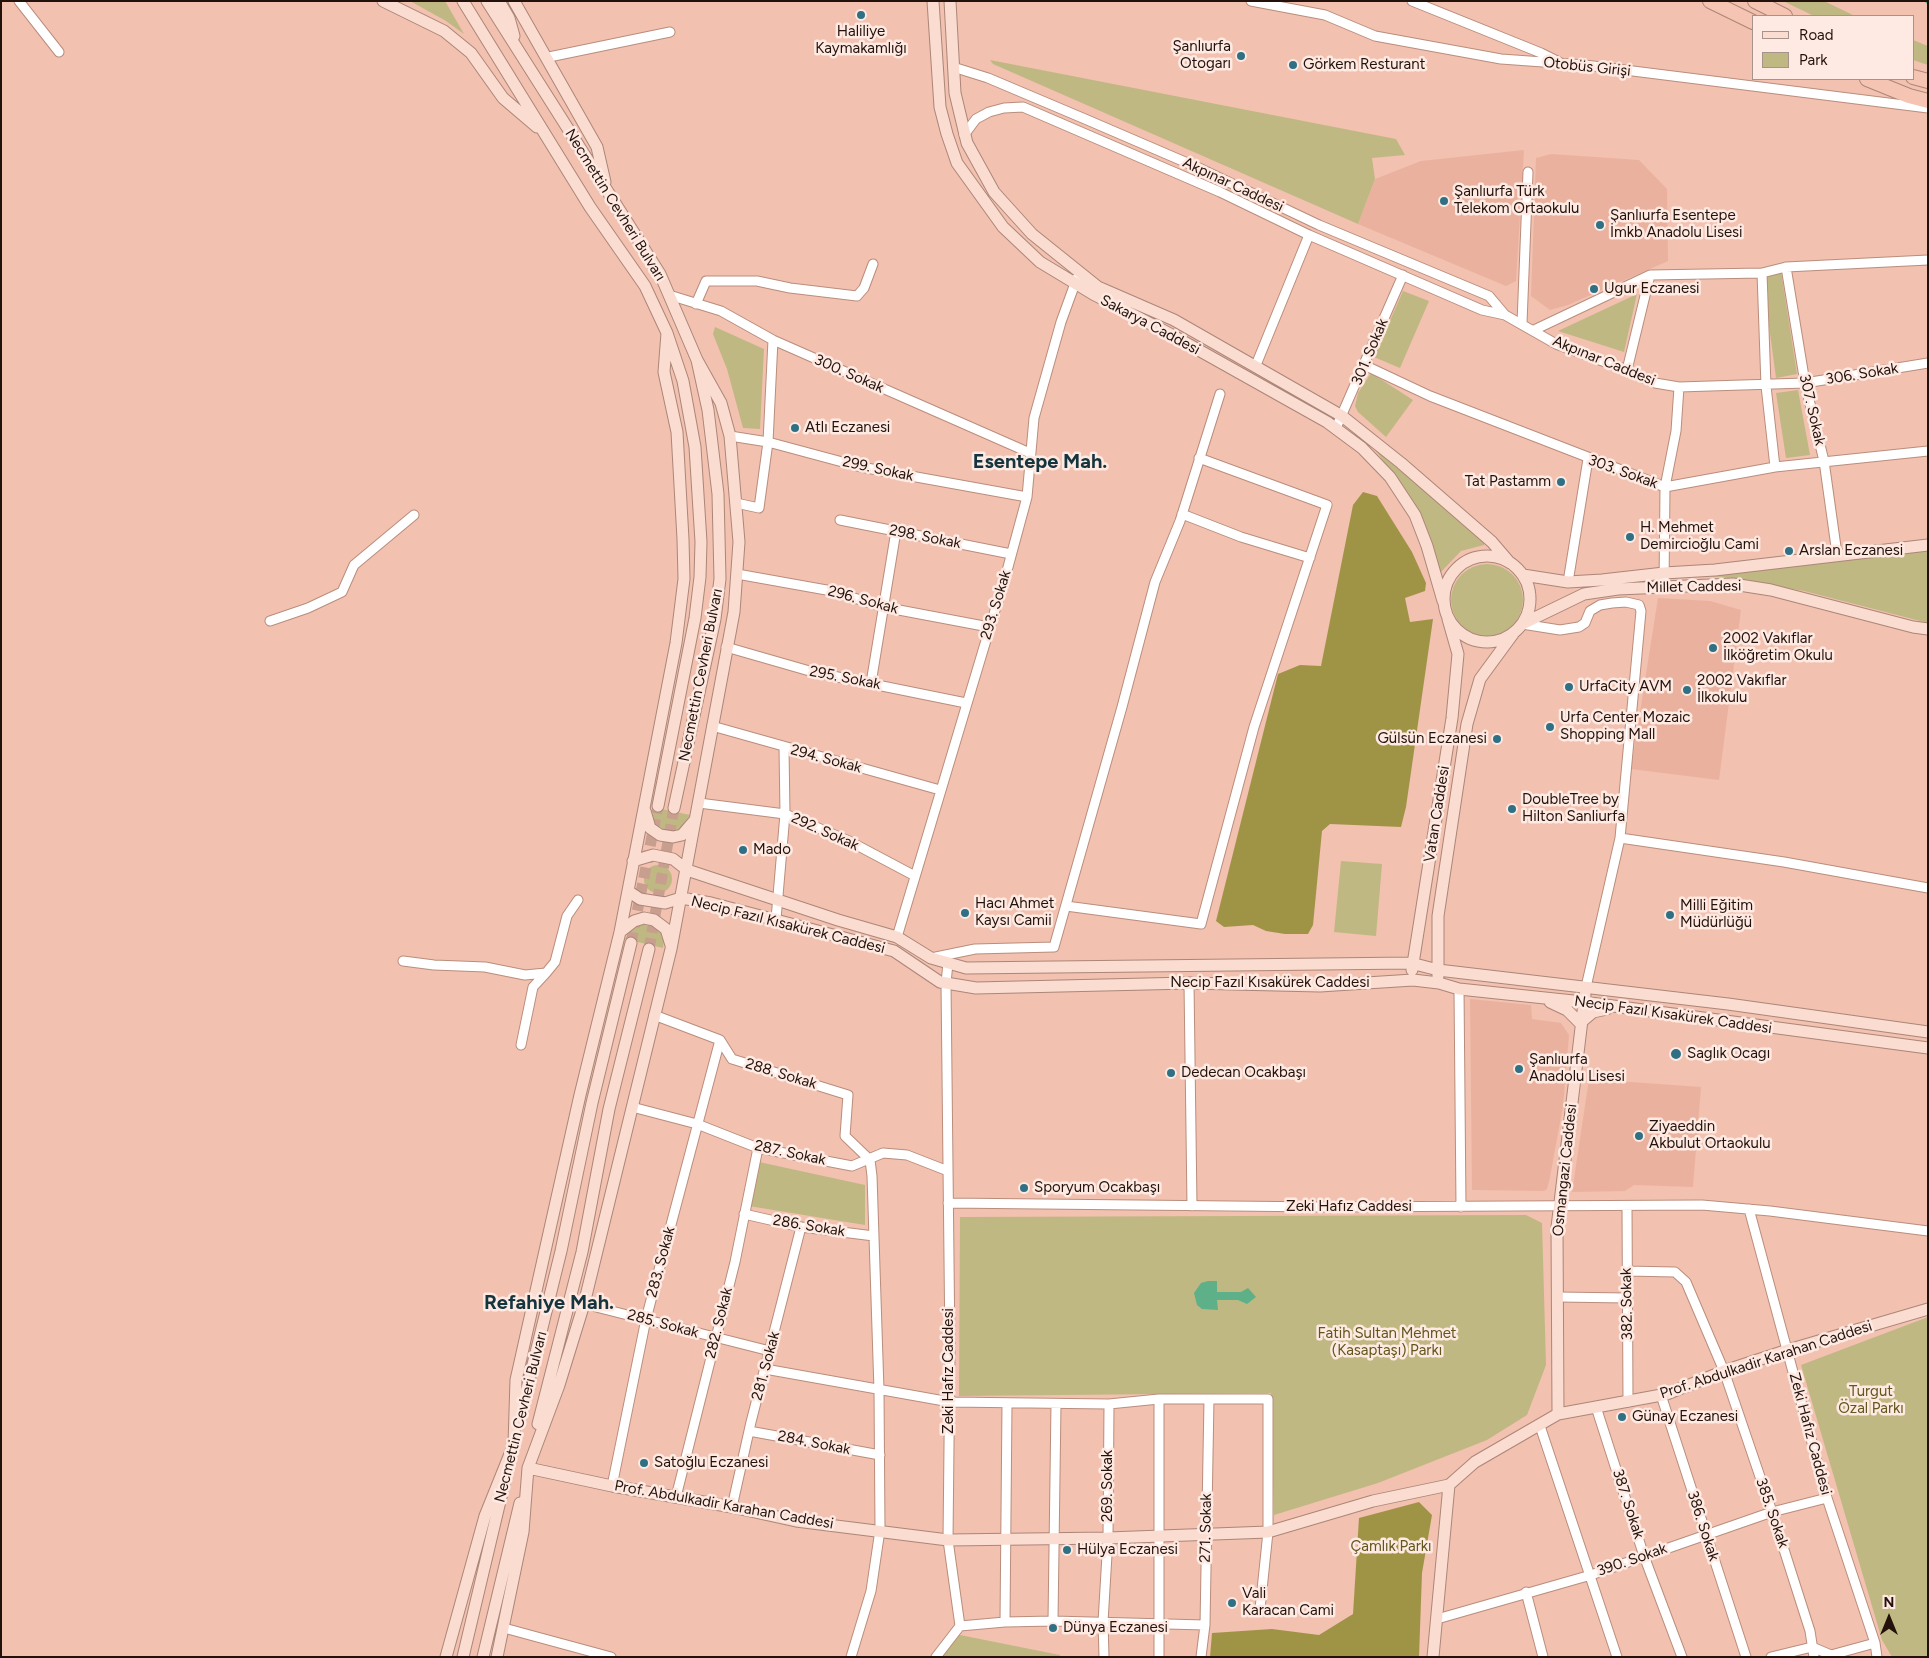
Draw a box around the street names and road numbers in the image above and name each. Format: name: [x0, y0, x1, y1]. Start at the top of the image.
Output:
street label: Otobüs Girişi: [1542, 53, 1632, 81]
street label: Necmettin Cevheri Bulvarı: [561, 126, 669, 284]
street label: Akpınar Caddesi: [1180, 154, 1286, 216]
street label: Sakarya Caddesi: [1097, 291, 1203, 359]
street label: 301. Sokak: [1348, 316, 1392, 388]
street label: Akpınar Caddesi: [1550, 332, 1658, 390]
street label: 300. Sokak: [811, 351, 887, 397]
street label: 306. Sokak: [1825, 359, 1899, 389]
street label: 307. Sokak: [1795, 373, 1829, 447]
street label: 303. Sokak: [1586, 451, 1660, 493]
street label: 299. Sokak: [841, 453, 915, 485]
street label: 298. Sokak: [888, 521, 962, 553]
street label: 293. Sokak: [977, 568, 1015, 642]
street label: Millet Caddesi: [1646, 577, 1742, 597]
street label: 296. Sokak: [826, 582, 900, 618]
street label: Necmettin Cevheri Bulvarı: [675, 587, 727, 763]
street label: 295. Sokak: [808, 662, 882, 694]
street label: 294. Sokak: [788, 741, 864, 777]
street label: Vatan Caddesi: [1420, 764, 1454, 864]
street label: 292. Sokak: [788, 809, 862, 855]
street label: Necip Fazıl Kısakürek Caddesi: [689, 892, 887, 958]
street label: Necip Fazıl Kısakürek Caddesi: [1170, 974, 1370, 992]
street label: Necip Fazıl Kısakürek Caddesi: [1573, 992, 1773, 1038]
street label: 288. Sokak: [743, 1055, 819, 1093]
street label: Osmangazi Caddesi: [1549, 1103, 1581, 1237]
street label: 287. Sokak: [753, 1137, 827, 1169]
street label: Zeki Hafız Caddesi: [1286, 1198, 1412, 1216]
street label: 286. Sokak: [772, 1211, 846, 1241]
street label: 283. Sokak: [643, 1225, 679, 1299]
street label: 382. Sokak: [1617, 1268, 1637, 1340]
street label: 282. Sokak: [701, 1286, 737, 1360]
street label: 285. Sokak: [625, 1306, 701, 1342]
street label: Zeki Hafız Caddesi: [940, 1308, 958, 1434]
street label: Prof. Abdulkadir Karahan Caddesi: [1658, 1317, 1874, 1403]
street label: Necmettin Cevheri Bulvarı: [491, 1330, 551, 1504]
street label: 281. Sokak: [748, 1330, 784, 1402]
street label: Zeki Hafız Caddesi: [1785, 1371, 1835, 1497]
street label: 284. Sokak: [776, 1427, 852, 1459]
street label: 269. Sokak: [1099, 1450, 1117, 1522]
street label: 387. Sokak: [1608, 1467, 1648, 1541]
street label: 385. Sokak: [1752, 1476, 1792, 1550]
street label: Prof. Abdulkadir Karahan Caddesi: [613, 1477, 835, 1533]
street label: 386. Sokak: [1683, 1489, 1723, 1563]
street label: 271. Sokak: [1196, 1493, 1216, 1563]
street label: 390. Sokak: [1595, 1540, 1669, 1580]

